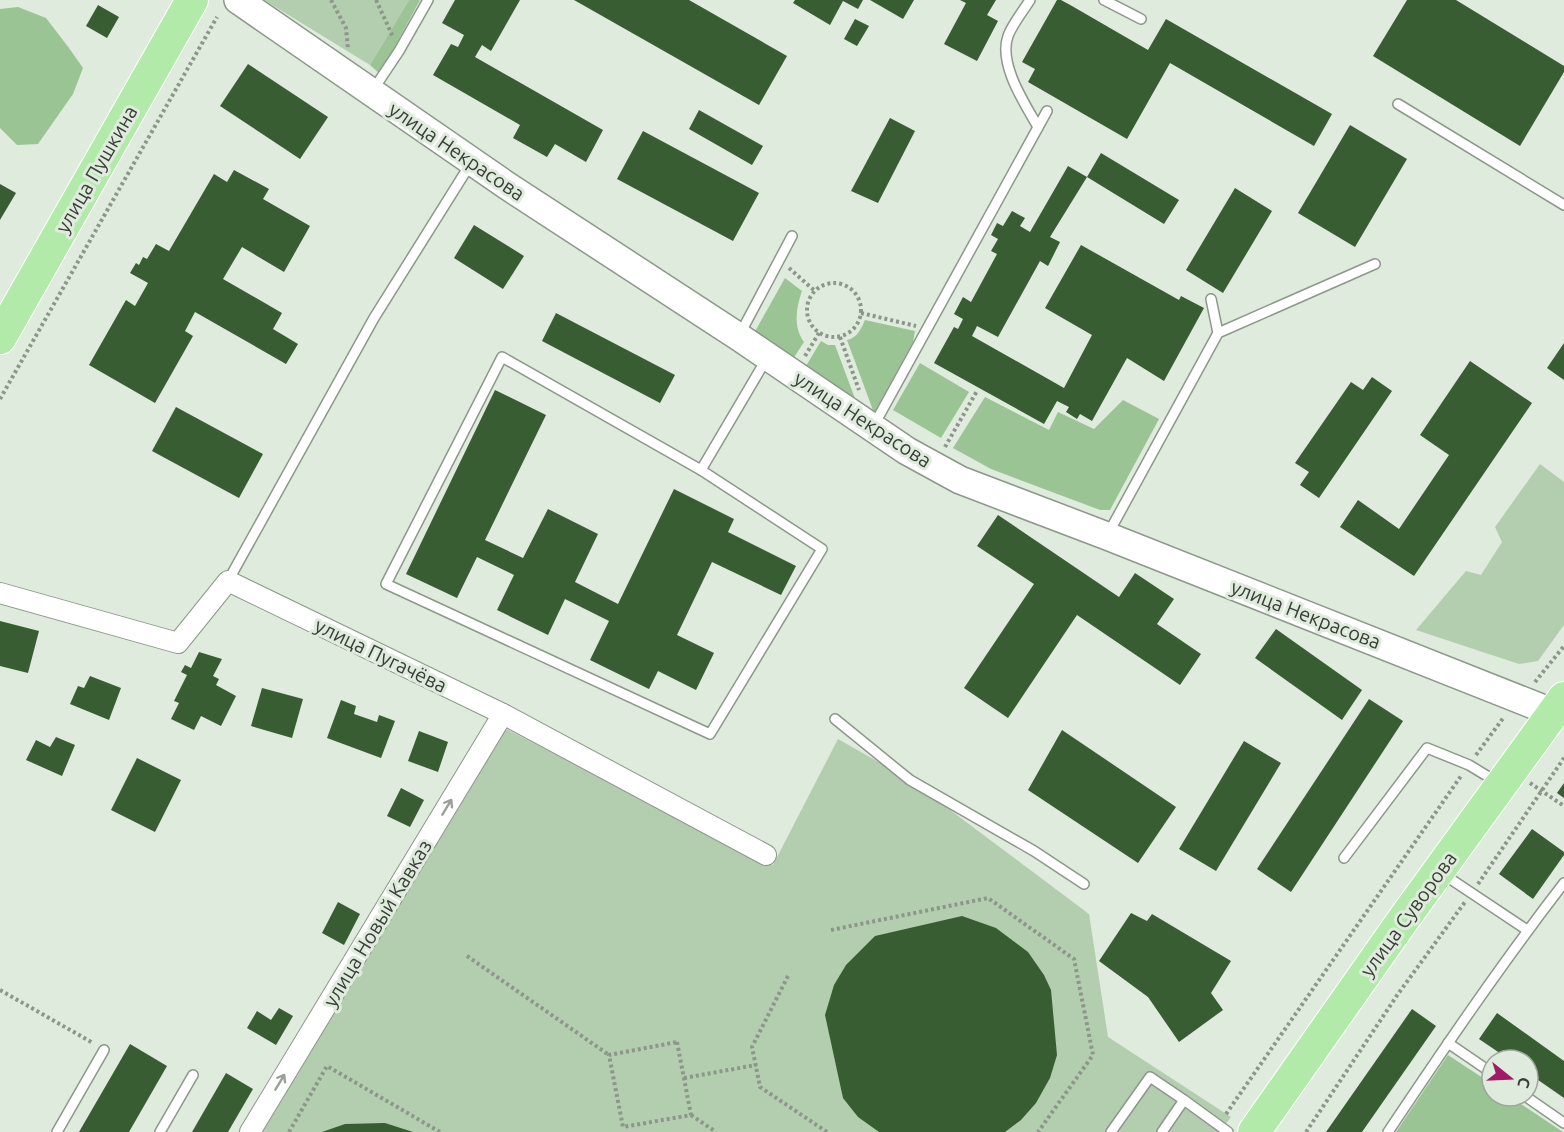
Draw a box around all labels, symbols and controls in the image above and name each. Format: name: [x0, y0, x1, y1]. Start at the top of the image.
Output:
street label: улица Некрасова: [385, 97, 529, 205]
street label: улица Пушкина: [50, 101, 142, 237]
street label: улица Некрасова: [790, 366, 936, 472]
street label: улица Некрасова: [1228, 575, 1384, 653]
street label: улица Пугачёва: [311, 613, 451, 697]
one-way arrow: [441, 799, 453, 816]
street label: улица Новый Кавказ: [318, 835, 436, 1011]
street label: улица Суворова: [1355, 847, 1461, 981]
north arrow: [1480, 1048, 1540, 1108]
one-way arrow: [275, 1074, 287, 1091]
text: С: [1514, 1075, 1534, 1090]

